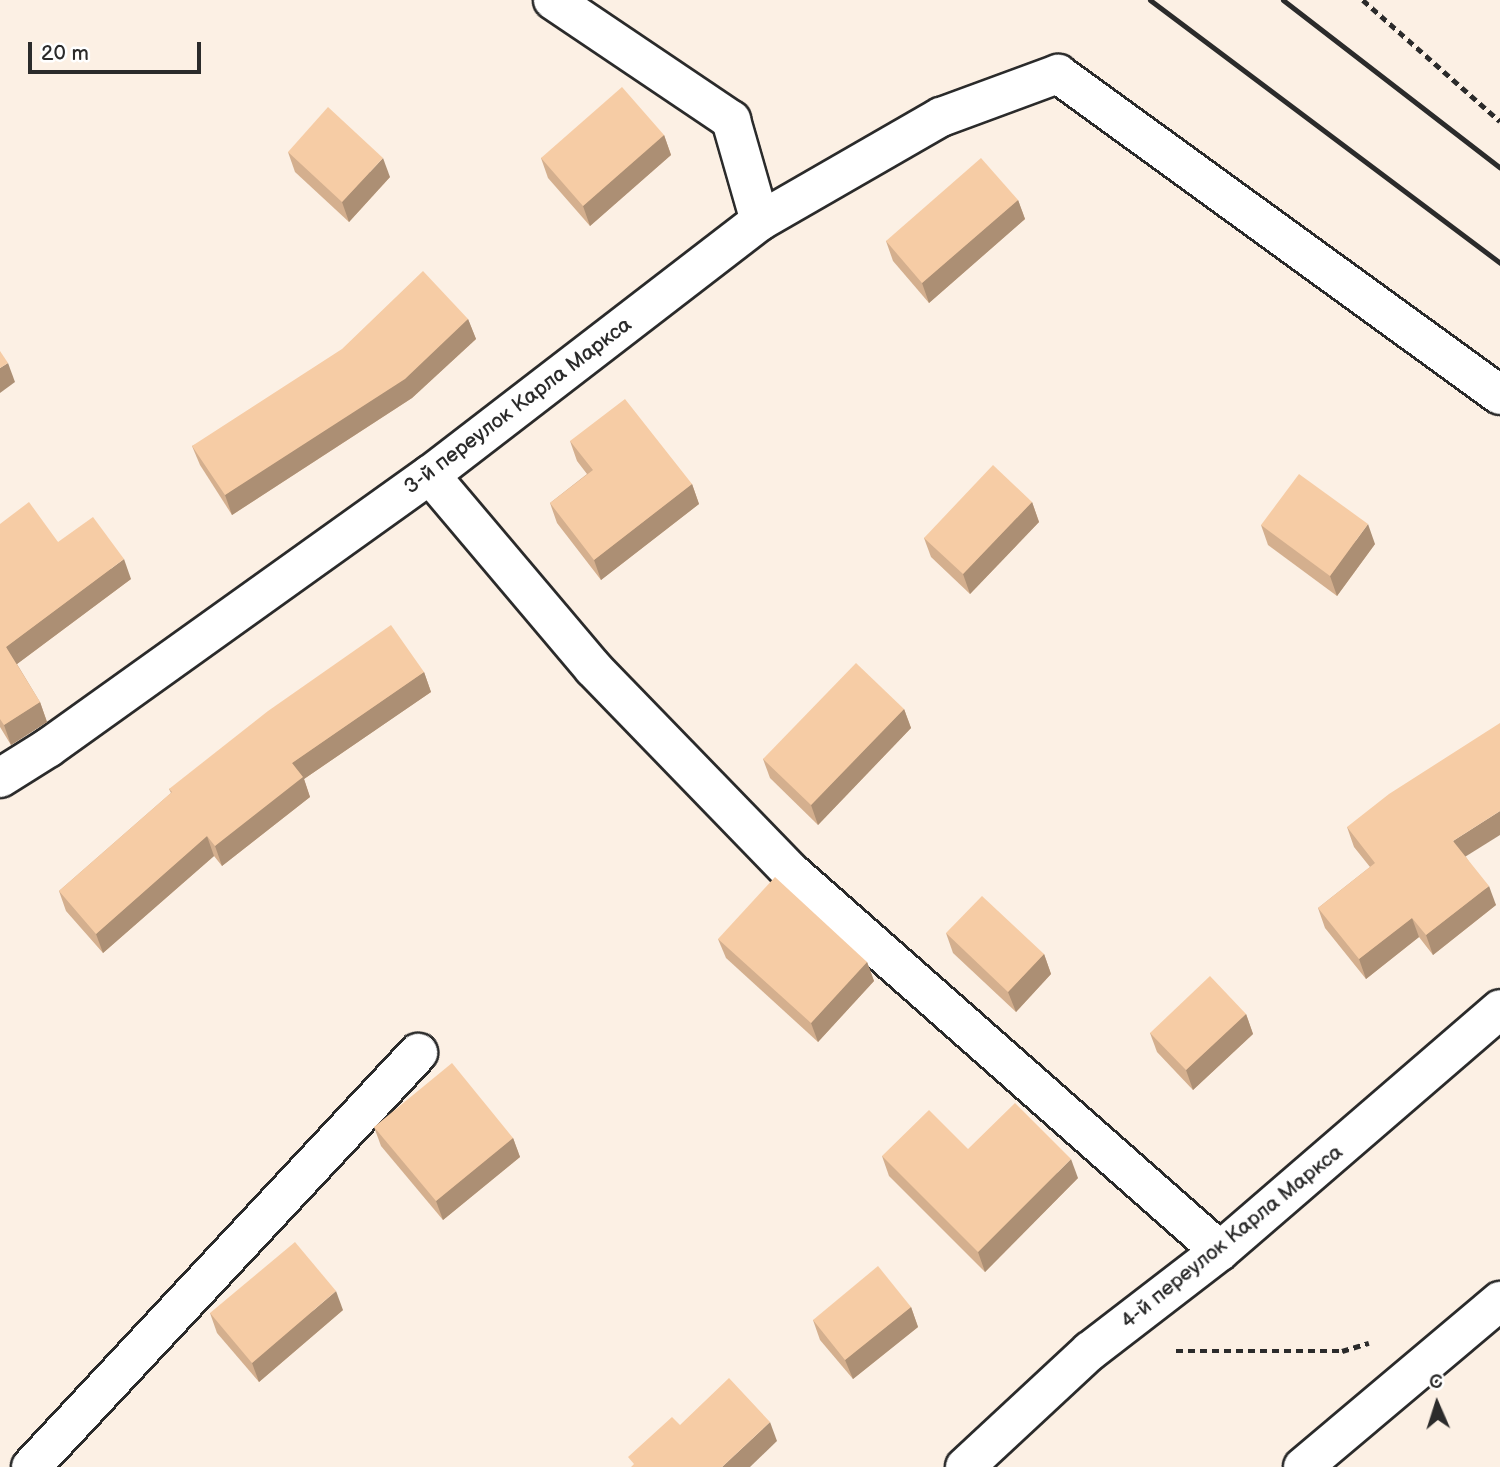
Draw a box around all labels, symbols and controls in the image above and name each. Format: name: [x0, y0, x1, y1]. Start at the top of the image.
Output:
scale bar: [32, 28, 205, 72]
text: 20 m: [41, 41, 89, 66]
street label: 3-й переулок Карла Маркса: [399, 312, 637, 500]
street label: 4-й переулок Карла Маркса: [1116, 1140, 1348, 1334]
north arrow: [1402, 1369, 1472, 1439]
text: С: [1429, 1371, 1443, 1394]

